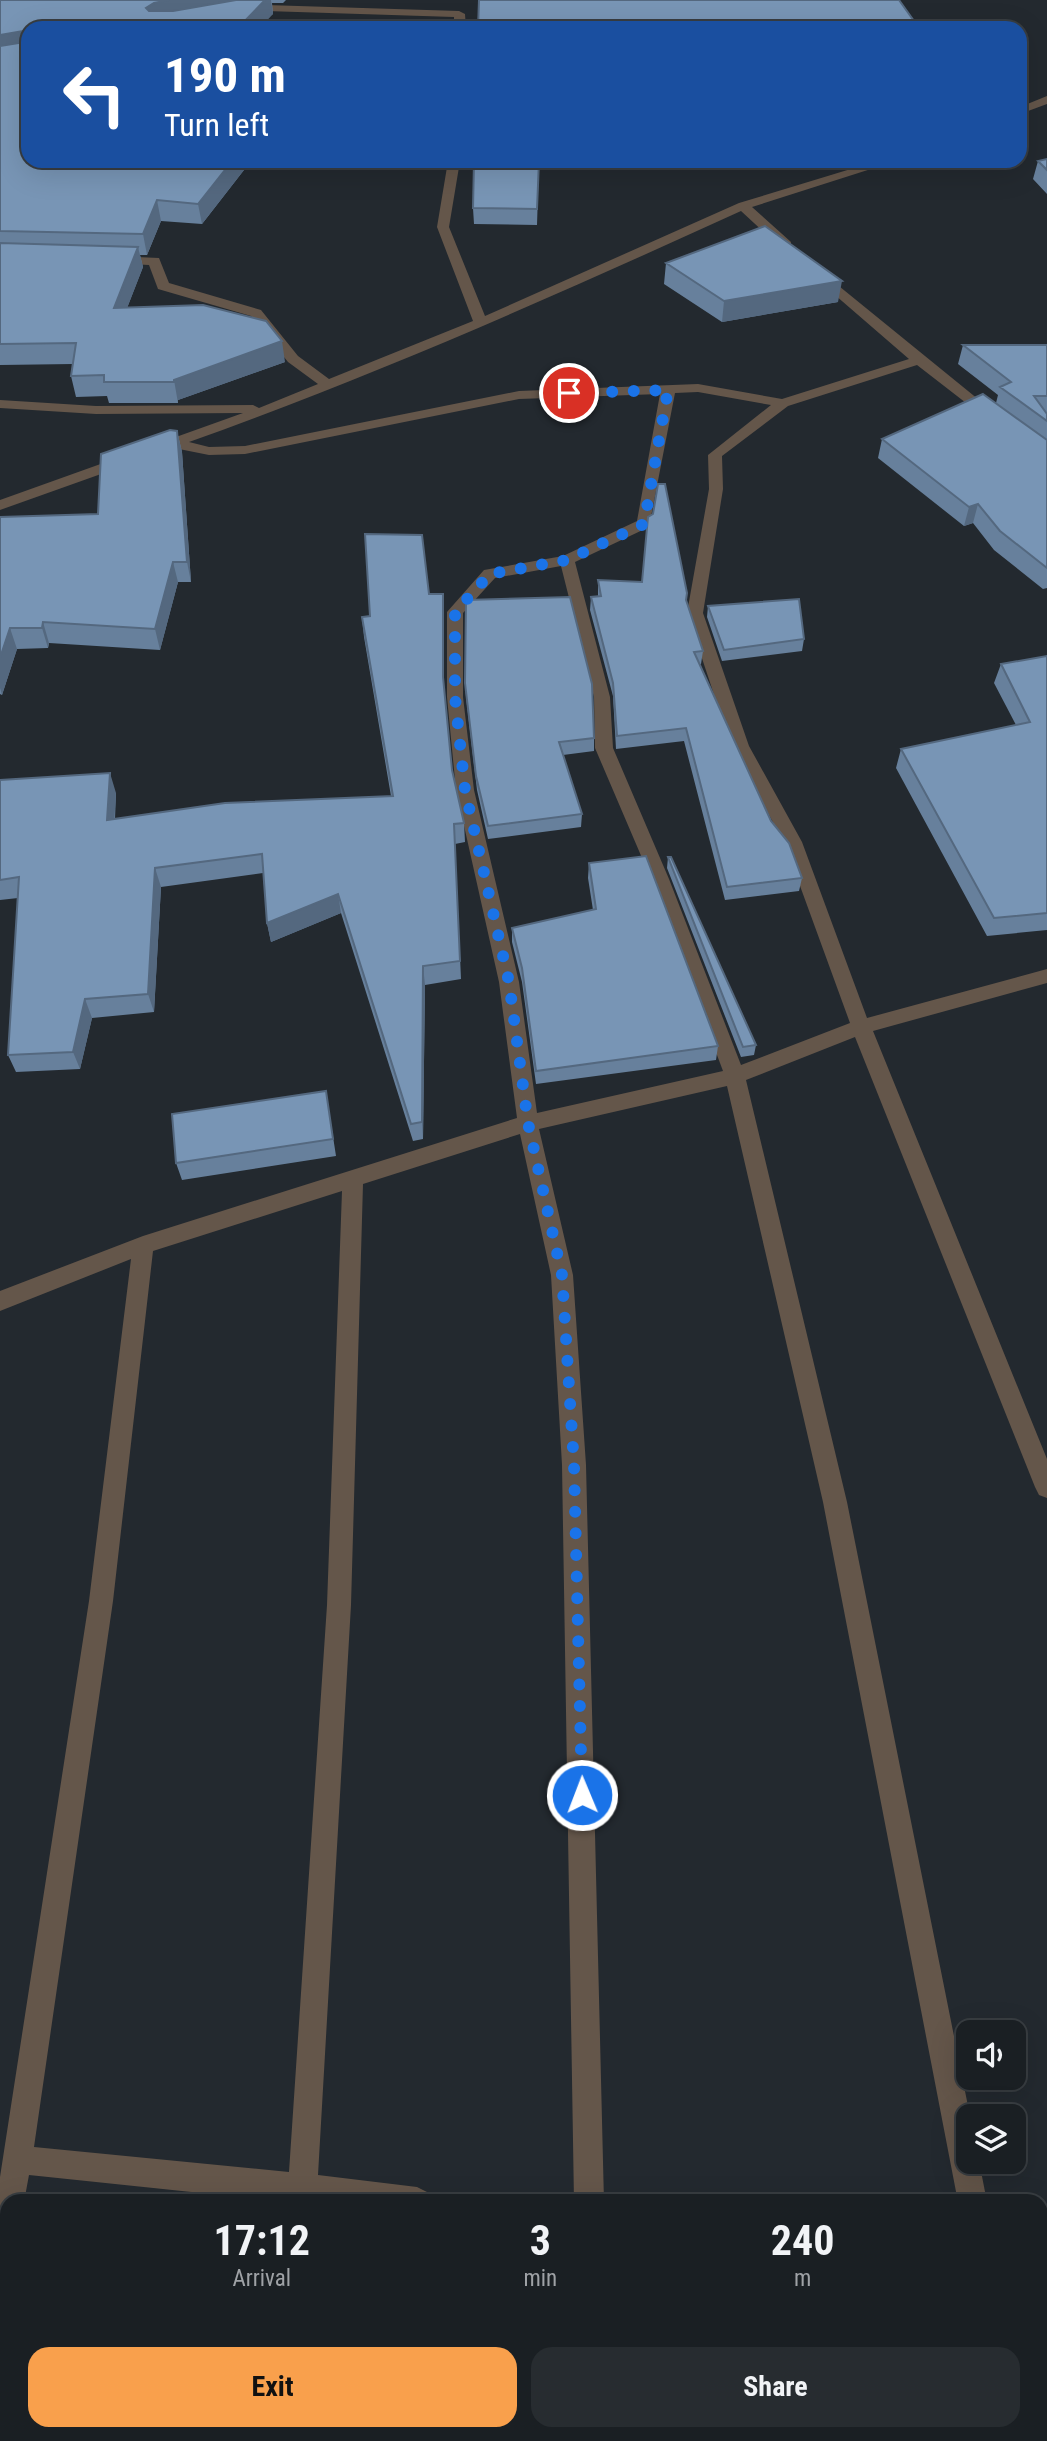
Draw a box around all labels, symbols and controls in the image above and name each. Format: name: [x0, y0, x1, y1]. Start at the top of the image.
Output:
text: 190 m: [164, 47, 286, 104]
icon: left: [49, 49, 140, 140]
text: Turn left: [164, 106, 269, 144]
pin: [539, 363, 599, 423]
icon: arrive: [550, 374, 588, 412]
position arrow: [545, 1758, 619, 1832]
map controls: [956, 2020, 1026, 2174]
button: sound: [956, 2020, 1026, 2090]
button: layers: [956, 2104, 1026, 2174]
text: 17:12: [214, 2216, 310, 2265]
text: 3: [530, 2216, 551, 2265]
text: 240: [771, 2216, 834, 2265]
text: Arrival: [232, 2265, 291, 2292]
text: min: [523, 2265, 557, 2292]
text: m: [794, 2265, 811, 2292]
button: Exit: [28, 2347, 517, 2427]
button: Share: [531, 2347, 1020, 2427]

